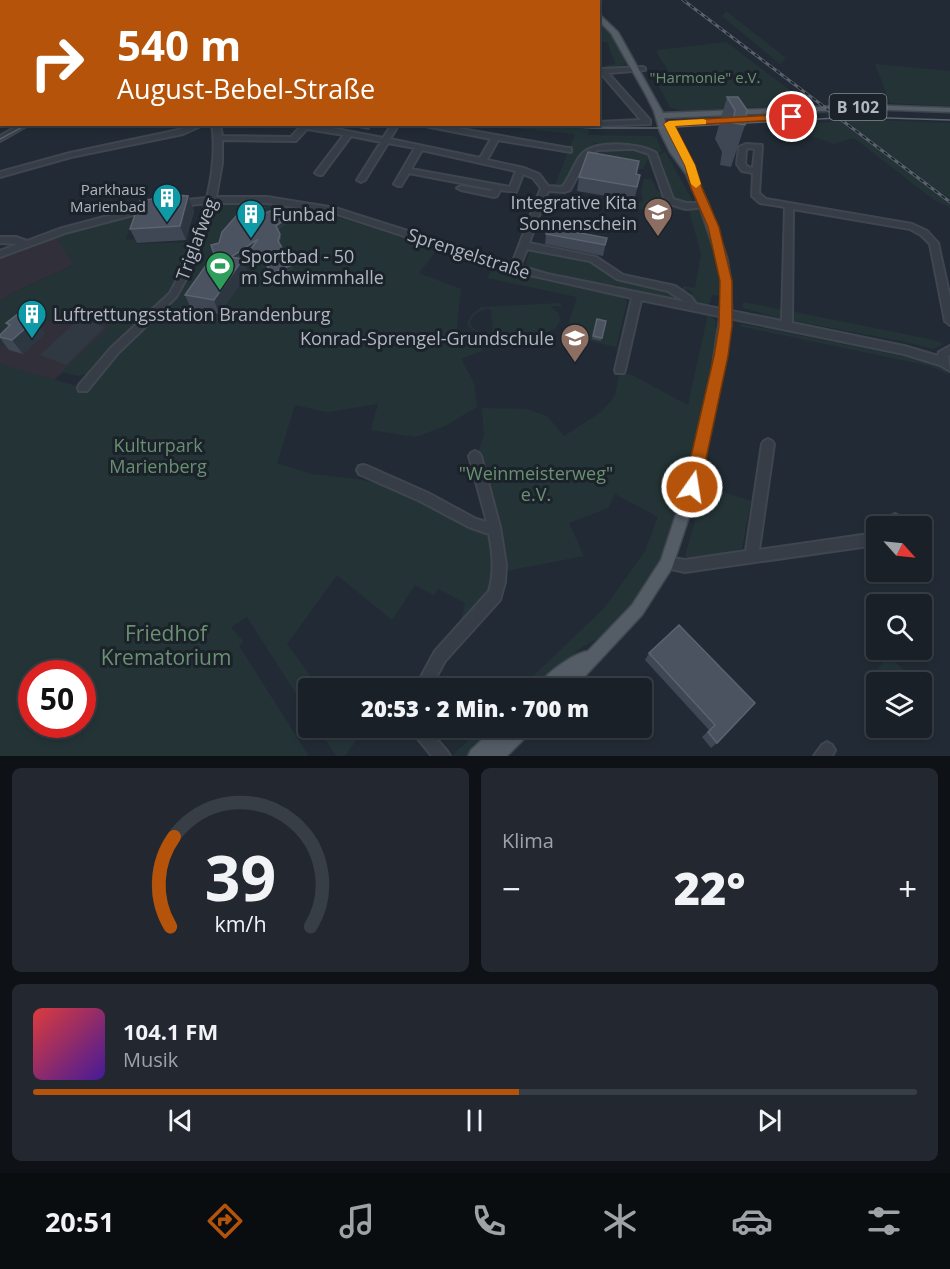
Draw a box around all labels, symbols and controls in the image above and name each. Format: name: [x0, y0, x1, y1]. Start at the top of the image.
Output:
text: 540 m: [117, 16, 241, 73]
icon: right: [18, 24, 96, 102]
park label: "Harmonie" e.V.: [650, 67, 760, 87]
text: August-Bebel-Straße: [117, 70, 375, 107]
pin: [766, 91, 817, 142]
road number: B 102: [830, 94, 886, 120]
icon: arrive: [775, 100, 808, 133]
place label: Parkhaus Marienbad: [70, 179, 146, 216]
building icon: Parkhaus Marienbad: [151, 182, 183, 224]
place label: Integrative Kita Sonnenschein: [511, 190, 637, 235]
street label: Triglafweg: [170, 194, 222, 284]
school or university icon: Integrative Kita Sonnenschein: [642, 196, 674, 238]
building icon: Funbad: [235, 198, 267, 240]
place label: Funbad: [272, 202, 335, 226]
street label: Sprengelstraße: [405, 222, 533, 284]
place label: Sportbad - 50 m Schwimmhalle: [241, 244, 384, 289]
sports icon: Sportbad - 50 m Schwimmhalle: [204, 250, 236, 292]
building icon: Luftrettungsstation Brandenburg: [16, 298, 48, 340]
place label: Luftrettungsstation Brandenburg: [53, 302, 331, 326]
school or university icon: Konrad-Sprengel-Grundschule: [559, 322, 591, 364]
place label: Konrad-Sprengel-Grundschule: [300, 326, 554, 350]
park label: Kulturpark Marienberg: [109, 433, 207, 478]
position arrow: [660, 455, 724, 519]
park label: "Weinmeisterweg" e.V.: [459, 461, 613, 506]
north arrow: [866, 516, 932, 582]
map controls: [866, 516, 932, 738]
button: search: [866, 594, 932, 660]
park label: Friedhof Krematorium: [101, 619, 231, 671]
speed limit sign: 50: [18, 660, 96, 738]
button: layers: [866, 672, 932, 738]
text: 20:53 · 2 Min. · 700 m: [361, 693, 589, 723]
text: Klima: [502, 827, 554, 854]
text: 39: [205, 834, 276, 919]
text: 22°: [674, 857, 745, 918]
text: −: [502, 866, 521, 911]
text: +: [898, 866, 917, 911]
text: km/h: [214, 909, 267, 938]
text: 104.1 FM: [123, 1016, 218, 1046]
text: Musik: [123, 1046, 178, 1073]
icon: previous: [164, 1104, 197, 1137]
icon: pause: [458, 1104, 491, 1137]
icon: next: [753, 1104, 786, 1137]
icon: directions: [204, 1200, 246, 1242]
icon: music: [336, 1200, 378, 1242]
icon: phone: [468, 1200, 510, 1242]
icon: climate: [599, 1200, 641, 1242]
icon: car: [731, 1200, 773, 1242]
icon: filters: [863, 1200, 905, 1242]
text: 20:51: [45, 1203, 114, 1240]

